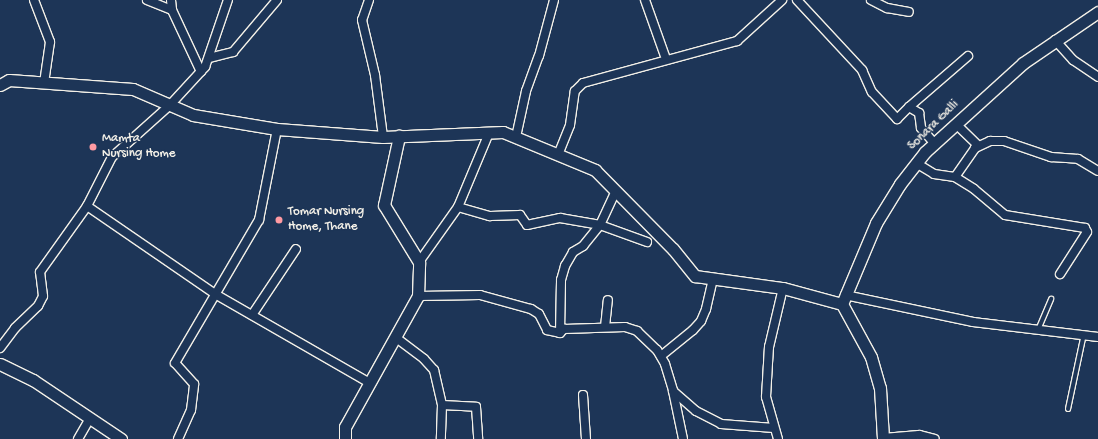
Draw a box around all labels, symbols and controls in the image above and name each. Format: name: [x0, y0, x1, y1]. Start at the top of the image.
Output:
street label: Sonara Galli: [905, 98, 963, 154]
place label: Mamta Nursing Home: [102, 132, 176, 163]
marker: Mamta Nursing Home: [87, 141, 99, 153]
place label: Tomar Nursing Home, Thane: [288, 205, 364, 236]
marker: Tomar Nursing Home, Thane: [273, 214, 285, 226]

